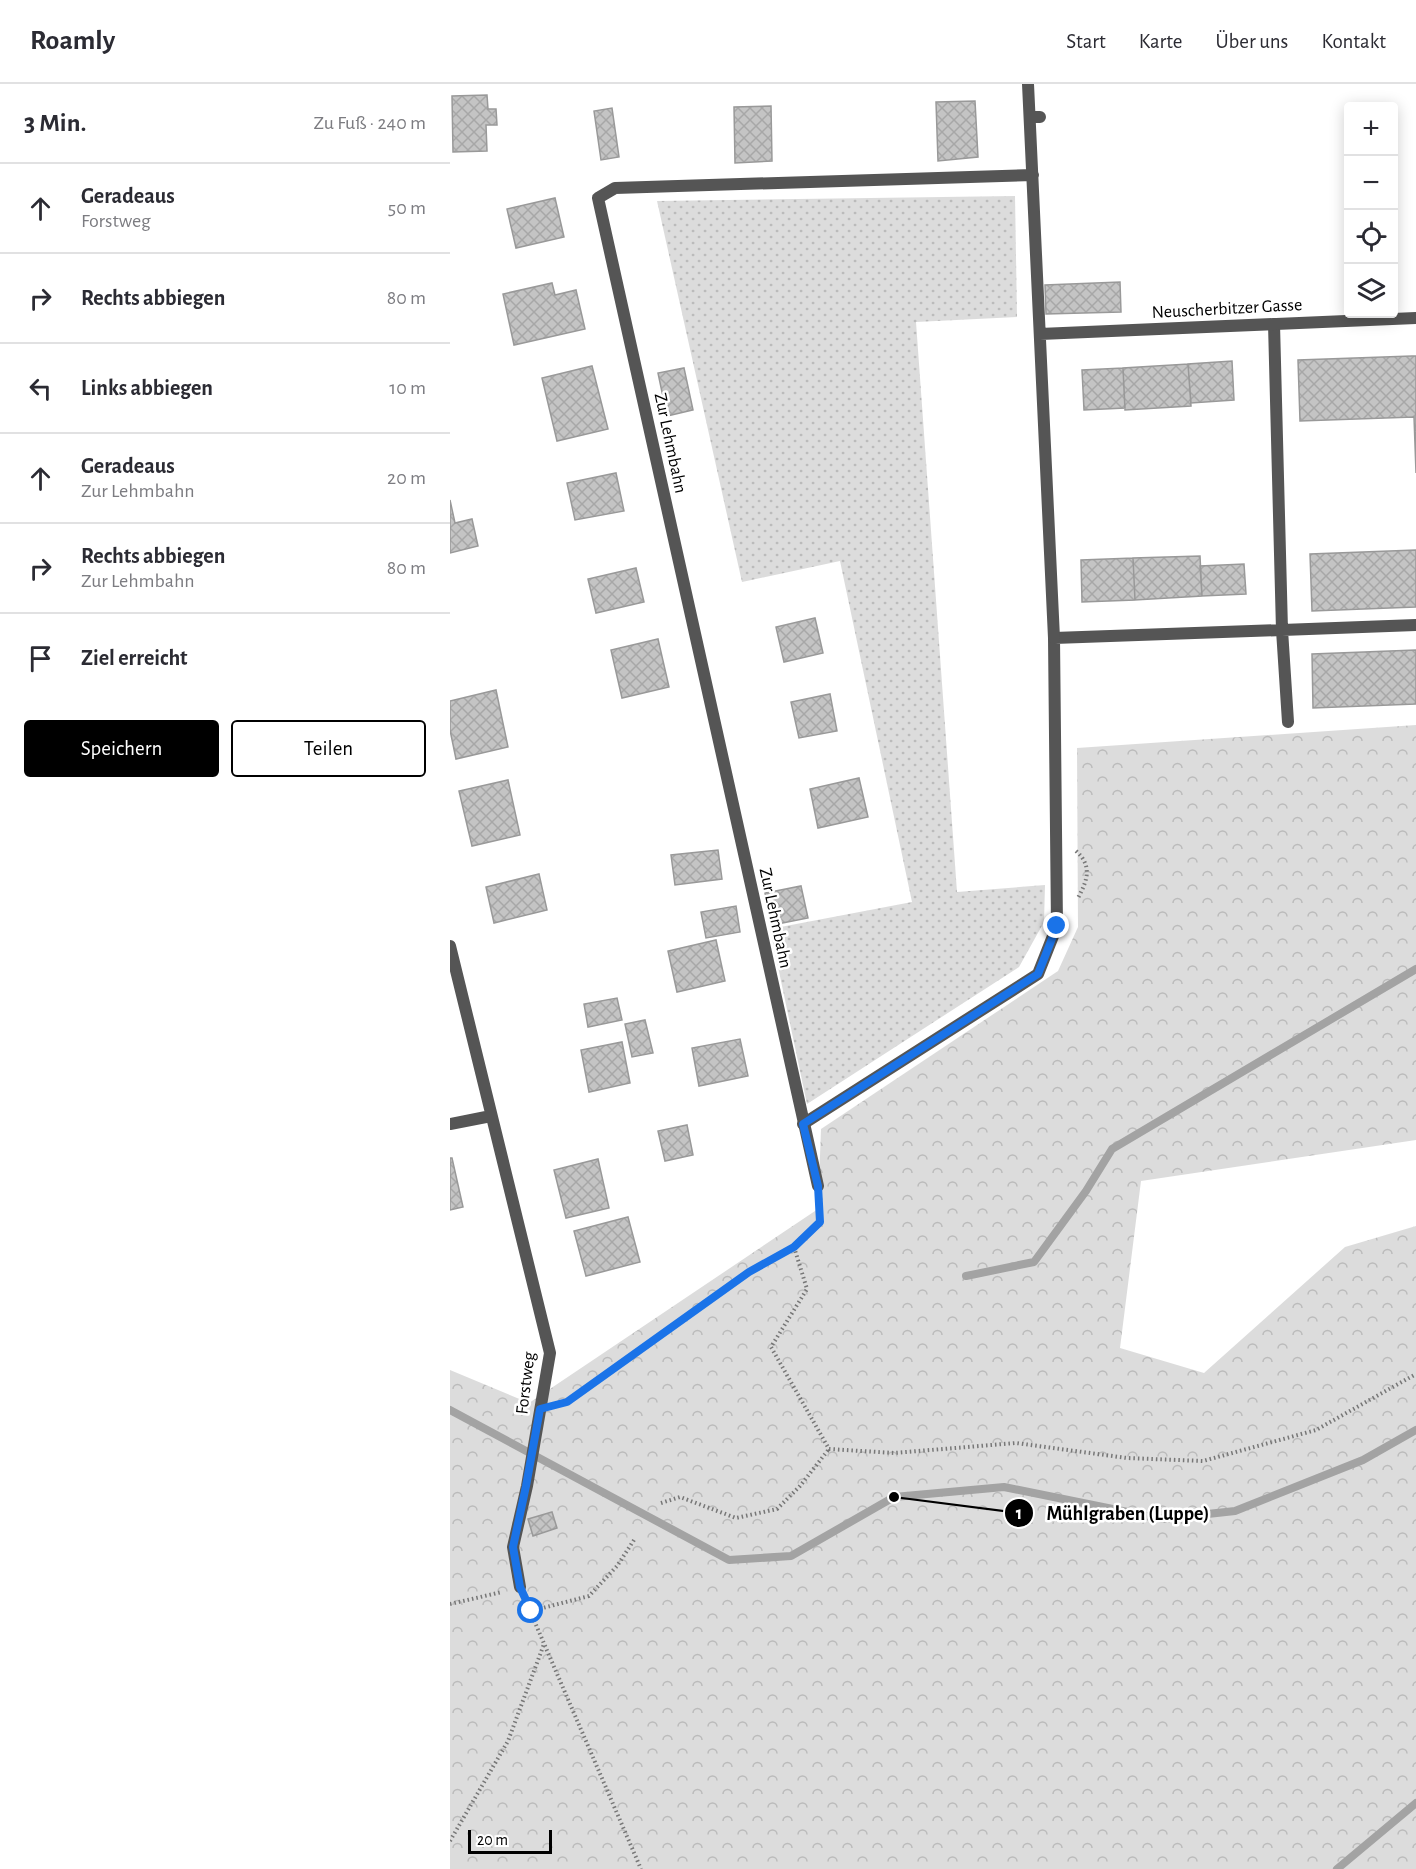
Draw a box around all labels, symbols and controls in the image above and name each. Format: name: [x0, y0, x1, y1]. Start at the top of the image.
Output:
text: Roamly: [30, 27, 115, 55]
text: Start: [1066, 31, 1106, 52]
text: Karte: [1139, 31, 1182, 52]
text: Über uns: [1215, 31, 1288, 52]
text: Kontakt: [1321, 31, 1386, 52]
map controls: [1344, 102, 1398, 318]
button: +: [1344, 102, 1398, 156]
text: 3 Min.: [24, 110, 86, 136]
text: Zu Fuß · 240 m: [313, 113, 426, 133]
button: −: [1344, 156, 1398, 210]
text: Geradeaus: [81, 185, 175, 207]
icon: ahead: [24, 192, 57, 225]
text: 50 m: [388, 198, 426, 218]
button: locate: [1344, 210, 1398, 264]
text: Forstweg: [81, 211, 151, 231]
button: layers: [1344, 264, 1398, 318]
icon: right: [24, 282, 57, 315]
text: Rechts abbiegen: [81, 287, 225, 309]
text: 80 m: [387, 288, 426, 308]
street label: Neuscherbitzer Gasse: [1151, 296, 1303, 322]
icon: left: [24, 372, 57, 405]
text: Links abbiegen: [81, 377, 213, 399]
text: 10 m: [389, 378, 426, 398]
street label: Zur Lehmbahn: [651, 391, 689, 495]
text: Geradeaus: [81, 455, 175, 477]
icon: ahead: [24, 462, 57, 495]
text: 20 m: [387, 468, 426, 488]
text: Zur Lehmbahn: [81, 481, 195, 501]
text: Rechts abbiegen: [81, 545, 225, 567]
icon: right: [24, 552, 57, 585]
text: 80 m: [387, 558, 426, 578]
text: Zur Lehmbahn: [81, 571, 195, 591]
icon: arrive: [24, 642, 57, 675]
text: Ziel erreicht: [81, 647, 188, 669]
button: Speichern: [24, 720, 219, 777]
button: Teilen: [231, 720, 426, 777]
street label: Zur Lehmbahn: [756, 866, 794, 970]
route end: [1043, 912, 1069, 938]
street label: Forstweg: [513, 1351, 539, 1415]
callout: Mühlgraben (Luppe): [1004, 1494, 1221, 1532]
text: Mühlgraben (Luppe): [1046, 1504, 1210, 1524]
text: 1: [1016, 1505, 1022, 1523]
route start: [517, 1597, 543, 1623]
scale bar: [468, 1827, 552, 1854]
text: 20 m: [477, 1832, 508, 1848]

